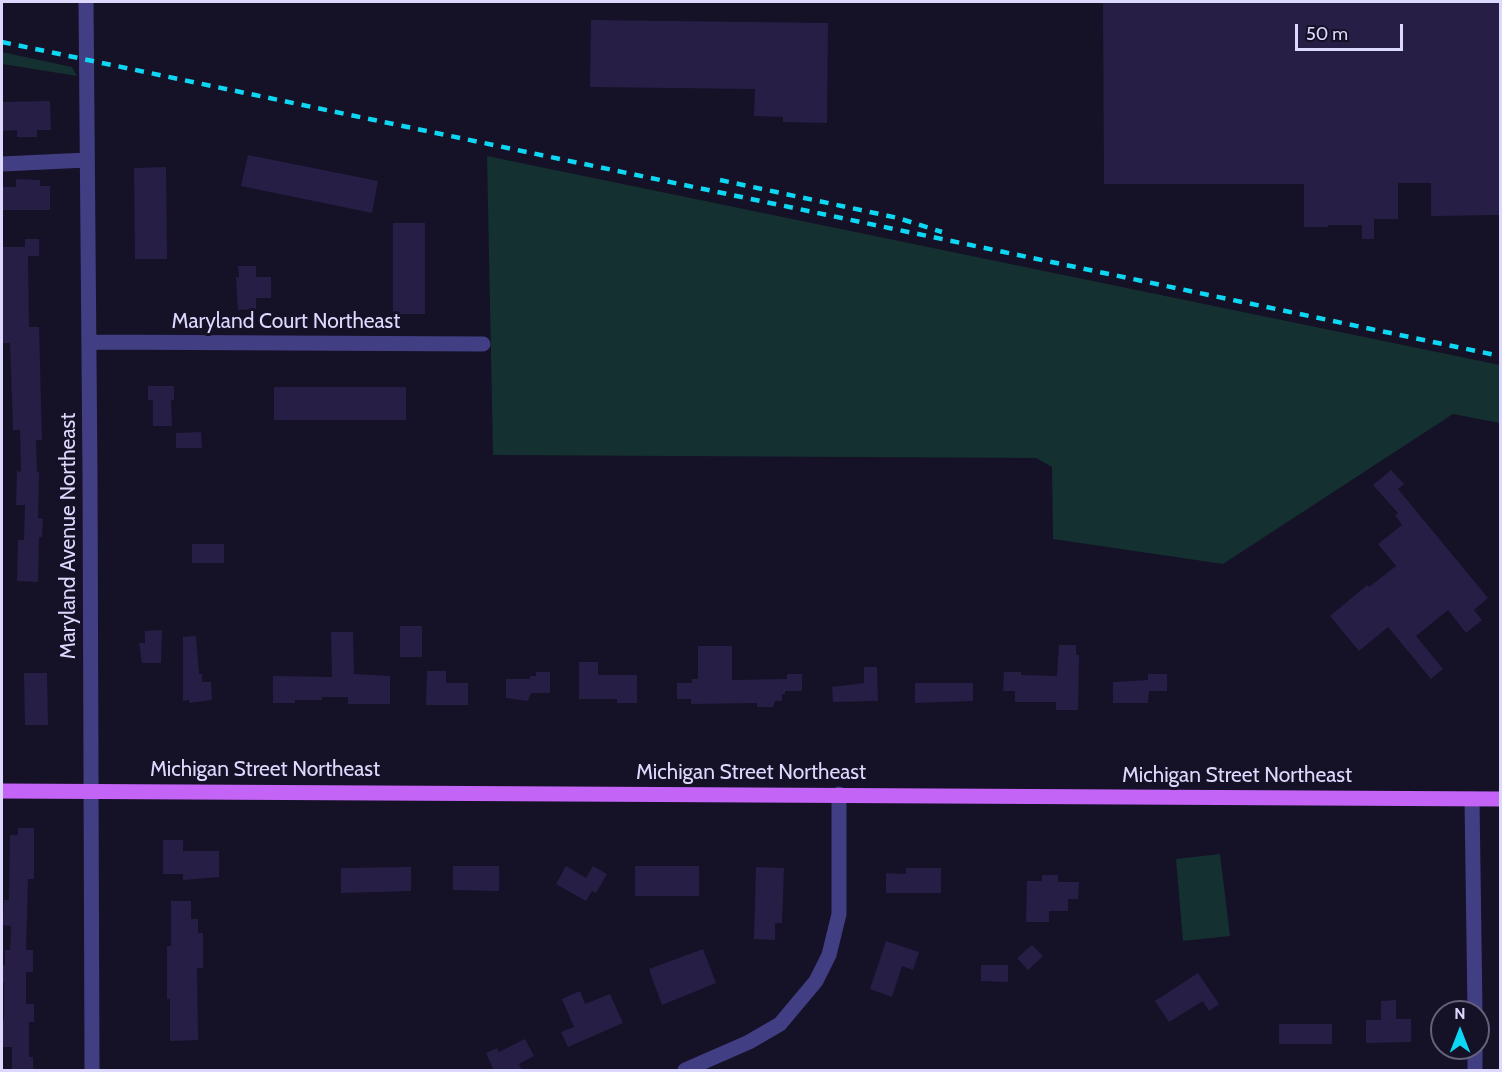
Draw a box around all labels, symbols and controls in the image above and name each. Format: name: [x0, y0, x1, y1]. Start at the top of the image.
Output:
scale bar: [1298, 12, 1406, 50]
text: 50 m: [1306, 23, 1348, 45]
street label: Maryland Court Northeast: [172, 309, 400, 335]
street label: Maryland Avenue Northeast: [56, 413, 82, 659]
street label: Michigan Street Northeast: [150, 757, 380, 783]
street label: Michigan Street Northeast: [636, 760, 866, 786]
street label: Michigan Street Northeast: [1122, 763, 1352, 789]
north arrow: [1430, 1000, 1490, 1060]
text: N: [1454, 1004, 1466, 1023]

